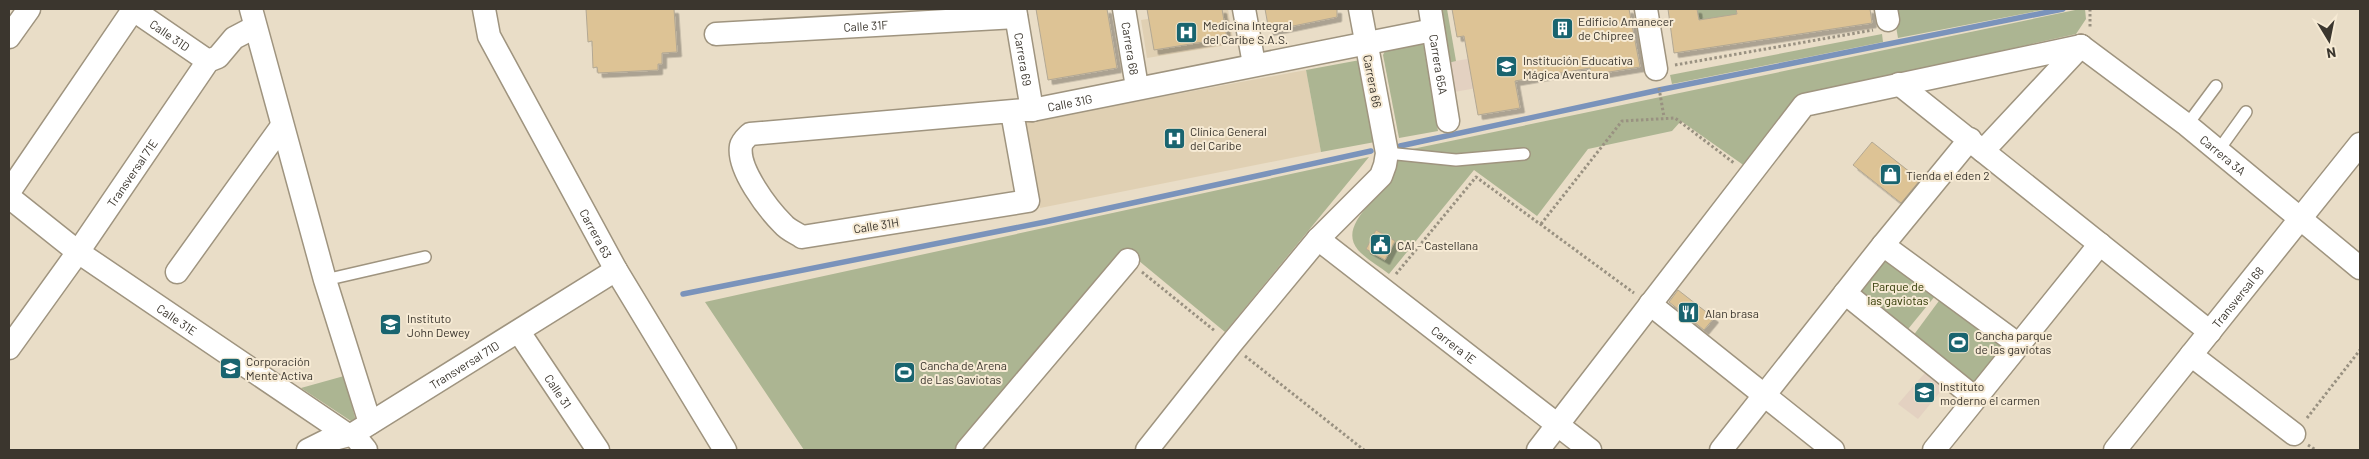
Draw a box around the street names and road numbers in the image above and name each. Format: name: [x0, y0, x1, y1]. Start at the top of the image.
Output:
street label: Calle 31D: [147, 16, 193, 54]
street label: Calle 31F: [843, 17, 889, 34]
street label: Carrera 68: [1119, 21, 1142, 76]
street label: Carrera 69: [1012, 32, 1035, 87]
street label: Carrera 65A: [1427, 33, 1451, 96]
street label: Carrera 66: [1361, 53, 1385, 109]
street label: Calle 31G: [1046, 91, 1093, 114]
street label: Carrera 3A: [2197, 132, 2249, 178]
street label: Transversal 71E: [104, 136, 160, 209]
street label: Carrera 63: [577, 206, 615, 260]
street label: Calle 31H: [852, 215, 900, 235]
street label: Transversal 68: [2209, 264, 2266, 330]
street label: Calle 31E: [154, 301, 200, 338]
street label: Carrera 1E: [1429, 323, 1479, 366]
street label: Transversal 71D: [427, 338, 501, 392]
street label: Calle 31: [542, 371, 575, 411]

